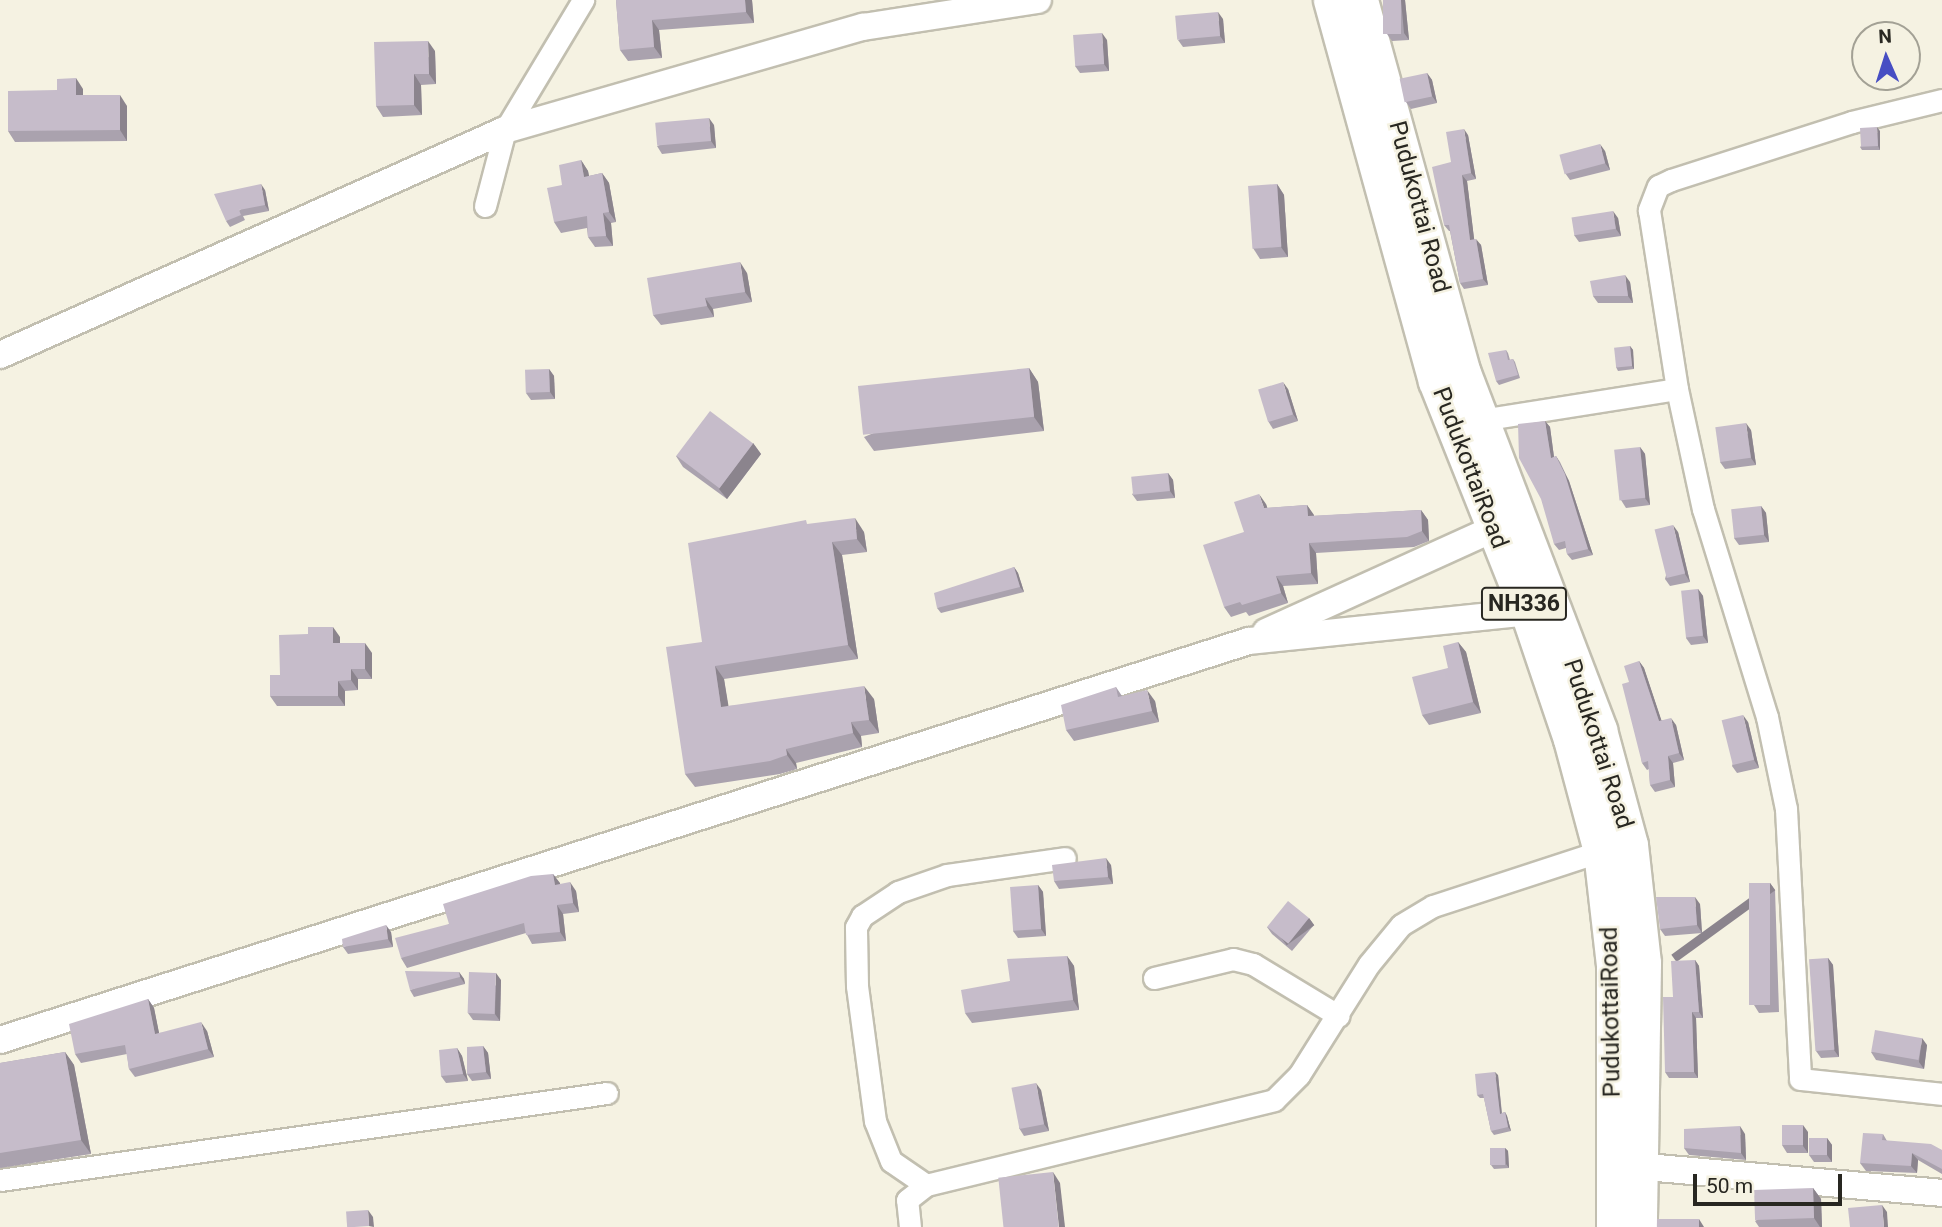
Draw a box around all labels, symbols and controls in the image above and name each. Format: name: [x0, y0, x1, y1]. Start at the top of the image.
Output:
north arrow: [1851, 21, 1921, 91]
text: N: [1878, 25, 1892, 48]
street label: Pudukottai Road: [1382, 118, 1456, 296]
street label: PudukottaiRoad: [1426, 383, 1514, 553]
road number: NH336: [1480, 584, 1568, 624]
street label: Pudukottai Road: [1557, 656, 1639, 832]
street label: PudukottaiRoad: [1595, 926, 1627, 1098]
scale bar: [1697, 1160, 1846, 1204]
text: 50 m: [1706, 1174, 1753, 1198]

